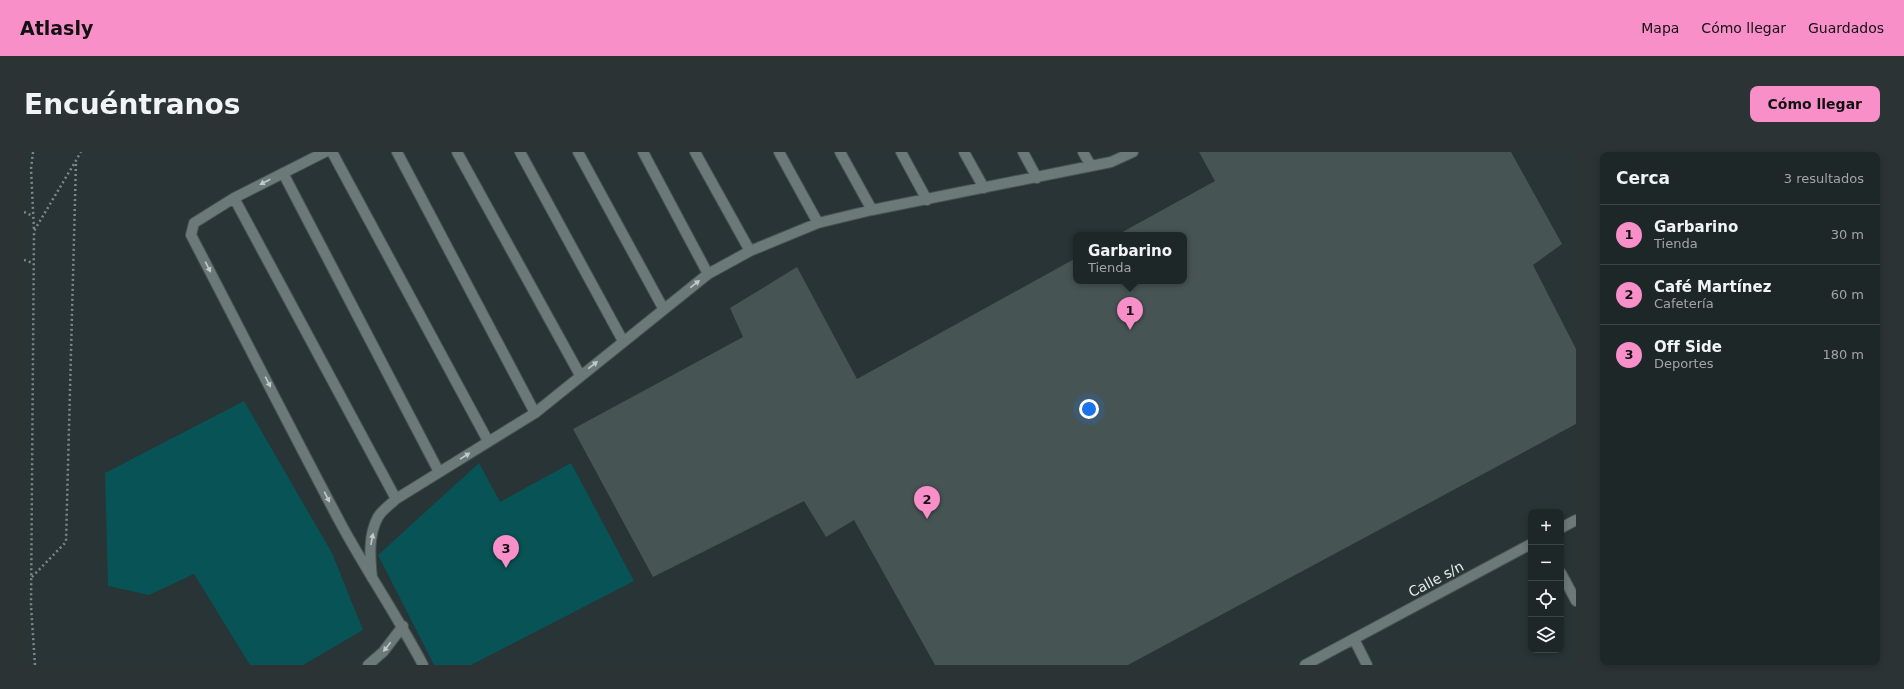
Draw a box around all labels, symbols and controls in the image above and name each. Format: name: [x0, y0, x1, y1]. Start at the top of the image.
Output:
text: Atlasly: [20, 17, 93, 39]
text: Mapa: [1641, 20, 1679, 36]
text: Cómo llegar: [1701, 20, 1786, 36]
text: Guardados: [1808, 20, 1884, 36]
button: Cómo llegar: [1750, 86, 1880, 122]
text: Encuéntranos: [24, 88, 240, 121]
text: Cerca: [1616, 168, 1670, 188]
text: 3 resultados: [1784, 171, 1864, 186]
one-way arrow: [259, 179, 271, 186]
text: Garbarino: [1654, 218, 1738, 236]
text: 1: [1624, 227, 1634, 242]
text: 30 m: [1831, 227, 1864, 242]
popup: [1073, 232, 1187, 284]
text: Tienda: [1654, 236, 1698, 251]
text: Garbarino: [1088, 242, 1172, 260]
text: Tienda: [1088, 260, 1132, 275]
one-way arrow: [205, 261, 211, 272]
text: Café Martínez: [1654, 278, 1771, 296]
one-way arrow: [690, 280, 701, 288]
text: 2: [1624, 287, 1634, 302]
text: 60 m: [1831, 287, 1864, 302]
text: Cafetería: [1654, 296, 1714, 311]
pin: 1: [1117, 297, 1143, 330]
text: Off Side: [1654, 338, 1722, 356]
text: 3: [1624, 347, 1634, 362]
text: 180 m: [1822, 347, 1864, 362]
text: Deportes: [1654, 356, 1713, 371]
one-way arrow: [588, 360, 599, 369]
one-way arrow: [264, 376, 271, 388]
your location: [1079, 399, 1099, 419]
one-way arrow: [460, 452, 470, 460]
pin: 2: [914, 486, 940, 519]
one-way arrow: [324, 492, 331, 503]
map controls: [1528, 509, 1564, 653]
button: +: [1528, 509, 1564, 545]
one-way arrow: [369, 533, 375, 546]
pin: 3: [493, 535, 519, 568]
button: −: [1528, 545, 1564, 581]
street label: Calle s/n: [1406, 558, 1466, 600]
button: locate: [1528, 581, 1564, 617]
button: layers: [1528, 617, 1564, 653]
one-way arrow: [383, 642, 391, 653]

